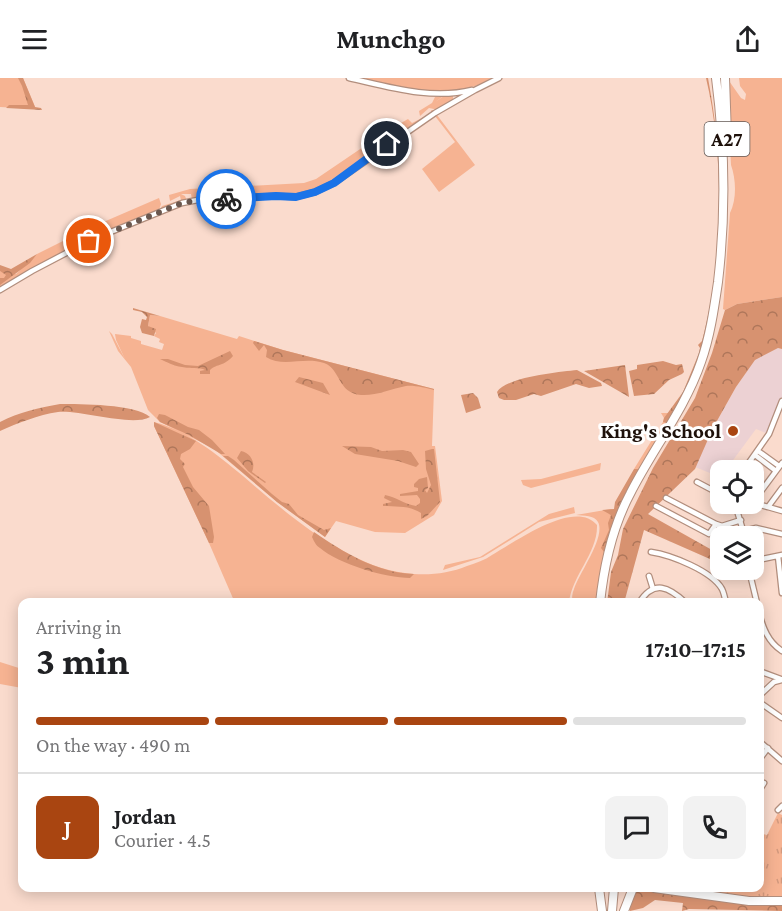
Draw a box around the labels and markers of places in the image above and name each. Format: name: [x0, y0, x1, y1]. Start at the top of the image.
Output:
pin: [361, 118, 412, 169]
pin: [63, 215, 114, 266]
place label: King's School: [601, 419, 721, 443]
marker: King's School: [726, 424, 740, 438]

